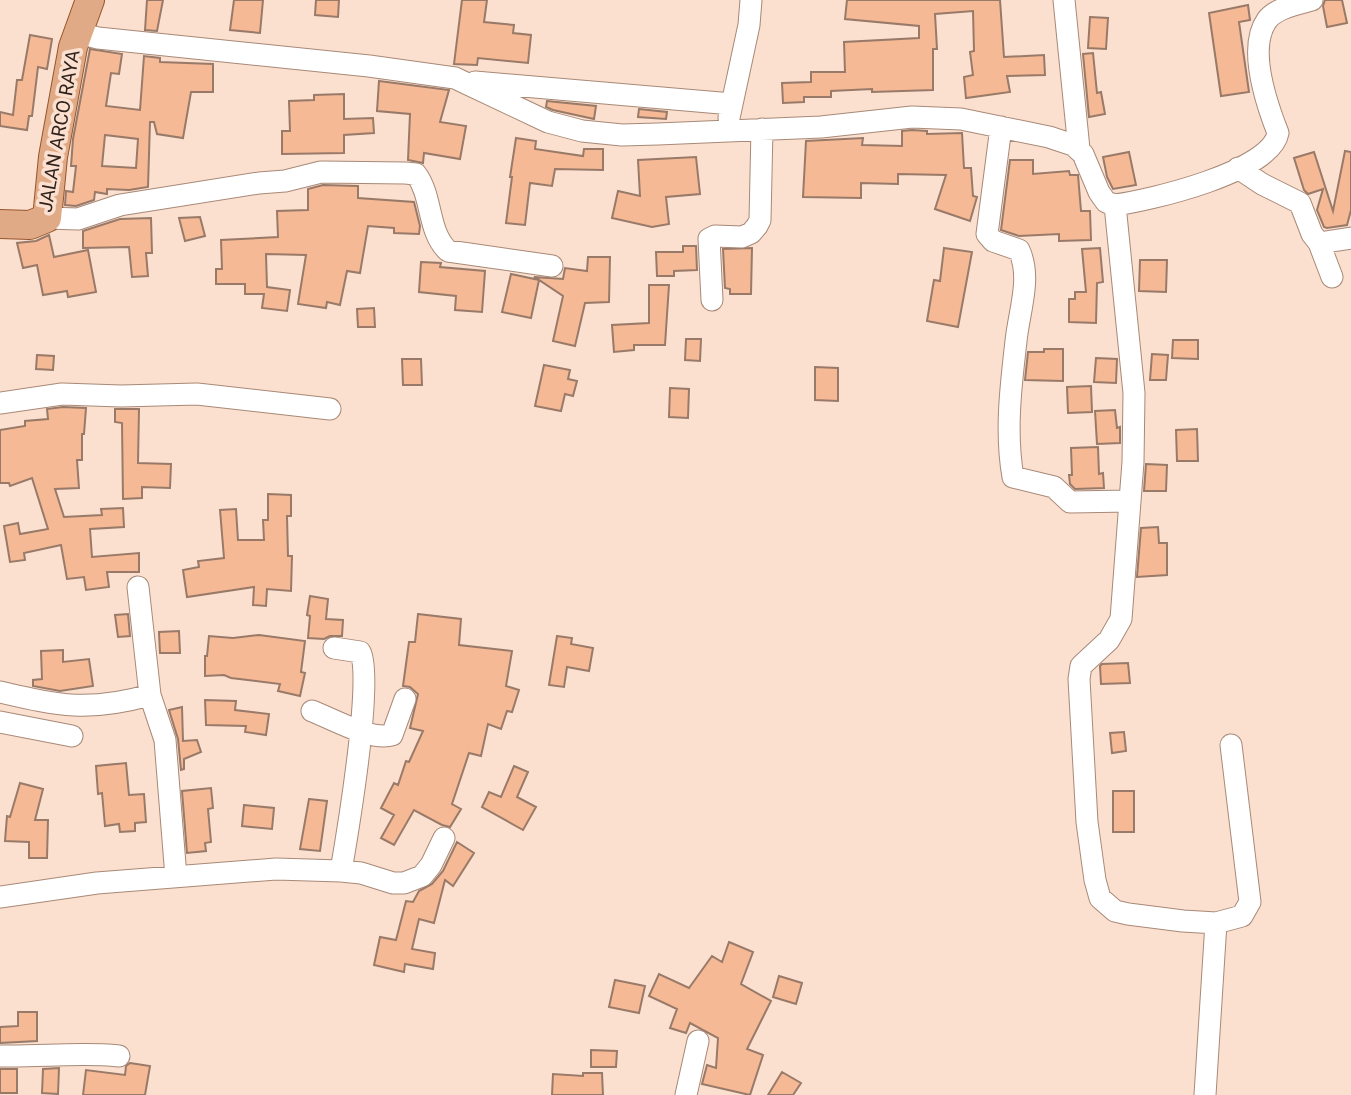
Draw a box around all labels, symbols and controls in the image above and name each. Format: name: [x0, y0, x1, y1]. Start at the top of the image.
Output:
street label: JALAN ARCO RAYA: [33, 48, 85, 214]

